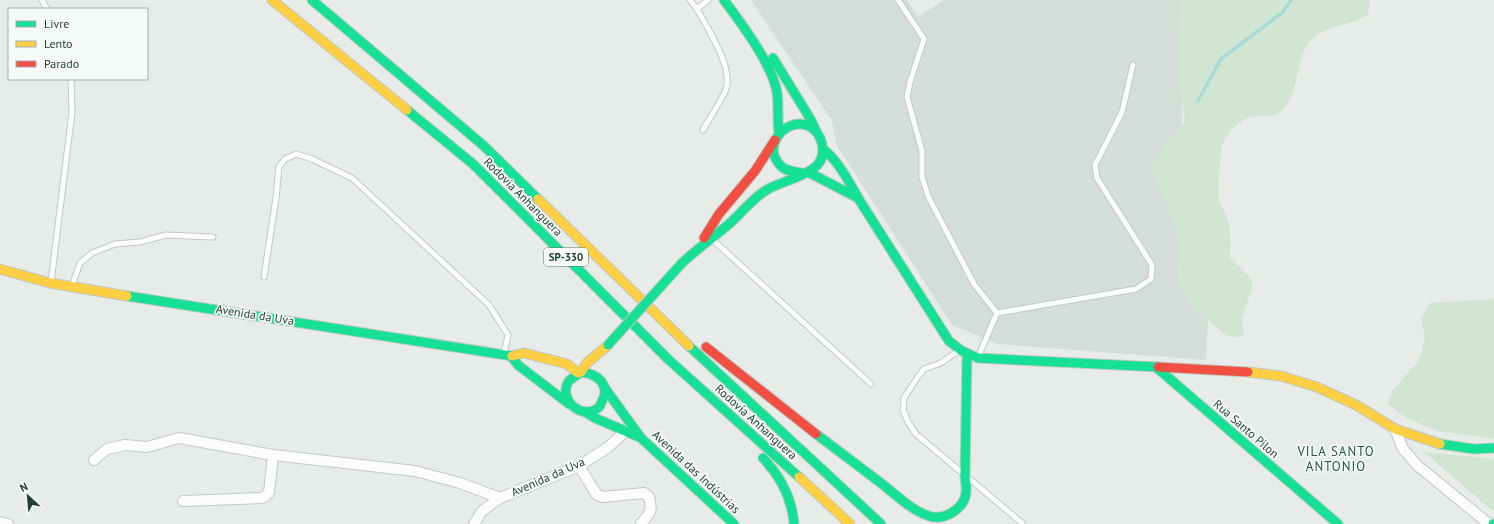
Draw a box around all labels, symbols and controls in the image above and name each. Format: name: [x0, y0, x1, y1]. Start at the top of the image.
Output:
legend: [8, 8, 148, 80]
text: Livre: [44, 16, 69, 31]
text: Lento: [44, 36, 73, 51]
text: Parado: [44, 56, 79, 71]
street label: Rodovia Anhanguera: [481, 154, 566, 239]
road number: SP-330: [544, 248, 588, 266]
street label: Avenida da Uva: [215, 301, 295, 328]
street label: Rodovia Anhanguera: [712, 381, 800, 462]
street label: Rua Santo Pilon: [1211, 396, 1282, 461]
street label: Avenida das Indústrias: [649, 427, 743, 516]
district label: VILA SANTO ANTONIO: [1296, 443, 1375, 475]
street label: Avenida da Uva: [509, 454, 587, 499]
north arrow: [8, 476, 48, 516]
text: N: [17, 479, 30, 495]

